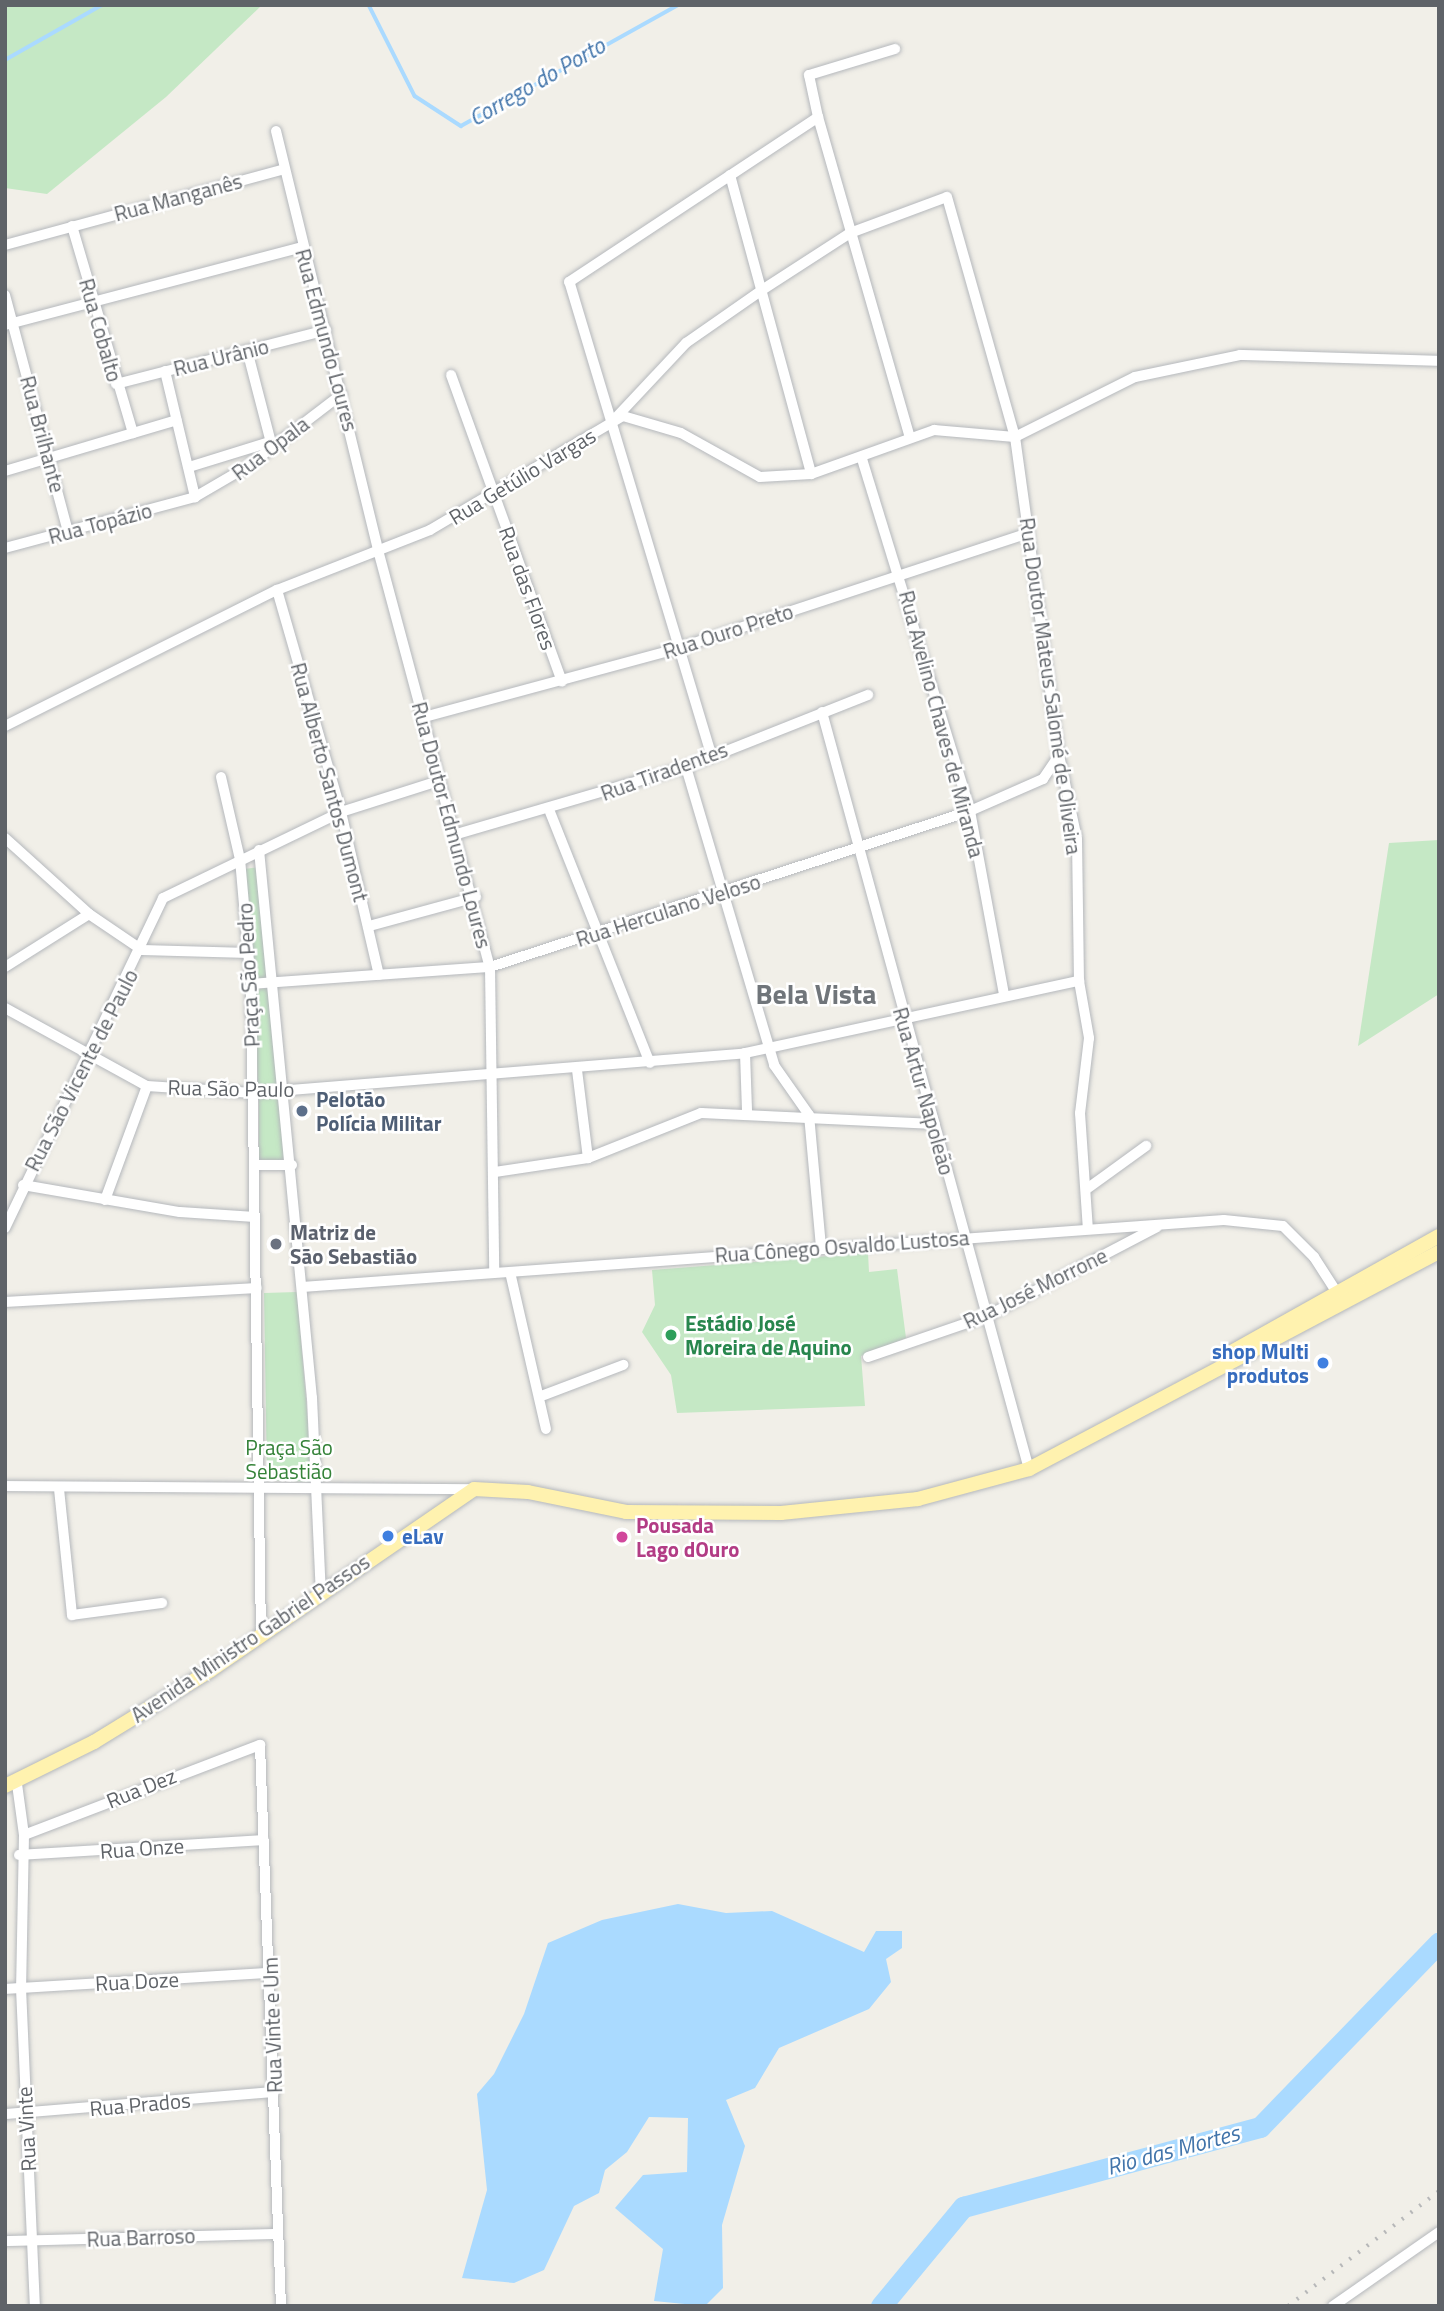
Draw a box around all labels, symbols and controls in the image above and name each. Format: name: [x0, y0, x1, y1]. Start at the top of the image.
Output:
water label: Corrego do Porto: [464, 32, 610, 132]
street label: Rua Manganês: [111, 168, 245, 226]
street label: Rua Edmundo Loures: [290, 246, 364, 434]
street label: Rua Cobalto: [74, 275, 128, 385]
street label: Rua Urânio: [171, 333, 271, 381]
street label: Rua Brilhante: [15, 373, 71, 495]
street label: Rua Opala: [226, 411, 314, 485]
street label: Rua Getúlio Vargas: [444, 422, 600, 530]
street label: Rua Topázio: [45, 497, 155, 549]
street label: Rua Doutor Mateus Salomé de Oliveira: [1015, 516, 1087, 856]
street label: Rua das Flores: [494, 523, 562, 653]
street label: Rua Avelino Chaves de Miranda: [894, 588, 990, 860]
street label: Rua Ouro Preto: [660, 598, 796, 664]
street label: Rua Alberto Santos Dumont: [286, 660, 374, 904]
street label: Rua Doutor Edmundo Loures: [407, 699, 497, 951]
street label: Rua Tiradentes: [597, 736, 731, 806]
street label: Rua Herculano Veloso: [573, 868, 763, 952]
street label: Praça São Pedro: [232, 902, 264, 1048]
street label: Rua São Vicente de Paulo: [19, 965, 143, 1175]
district label: Bela Vista: [755, 977, 877, 1011]
street label: Rua Artur Napoleão: [888, 1004, 960, 1178]
street label: Rua São Paulo: [167, 1074, 295, 1102]
place label: Pelotão Polícia Militar: [316, 1086, 441, 1136]
marker: Pelotão Polícia Militar: [294, 1103, 310, 1119]
place label: Matriz de São Sebastião: [290, 1219, 417, 1269]
street label: Rua Cônego Osvaldo Lustosa: [714, 1225, 970, 1267]
marker: Matriz de São Sebastião: [268, 1236, 284, 1252]
street label: Rua José Morrone: [959, 1242, 1111, 1334]
place label: Estádio José Moreira de Aquino: [685, 1310, 852, 1360]
marker: Estádio José Moreira de Aquino: [663, 1327, 679, 1343]
place label: shop Multi produtos: [1212, 1338, 1309, 1388]
marker: shop Multi produtos: [1315, 1355, 1331, 1371]
park label: Praça São Sebastião: [245, 1434, 333, 1484]
place label: Pousada Lago dOuro: [636, 1512, 739, 1562]
place label: eLav: [402, 1523, 444, 1549]
marker: eLav: [380, 1528, 396, 1544]
marker: Pousada Lago dOuro: [614, 1529, 630, 1545]
street label: Avenida Ministro Gabriel Passos: [126, 1549, 374, 1727]
street label: Rua Dez: [102, 1763, 180, 1813]
street label: Rua Onze: [99, 1832, 185, 1864]
street label: Rua Vinte e Um: [257, 1957, 287, 2093]
street label: Rua Doze: [94, 1966, 180, 1996]
street label: Rua Vinte: [11, 2086, 41, 2172]
street label: Rua Prados: [88, 2087, 192, 2121]
water label: Rio das Mortes: [1104, 2119, 1242, 2181]
street label: Rua Barroso: [86, 2223, 196, 2251]

